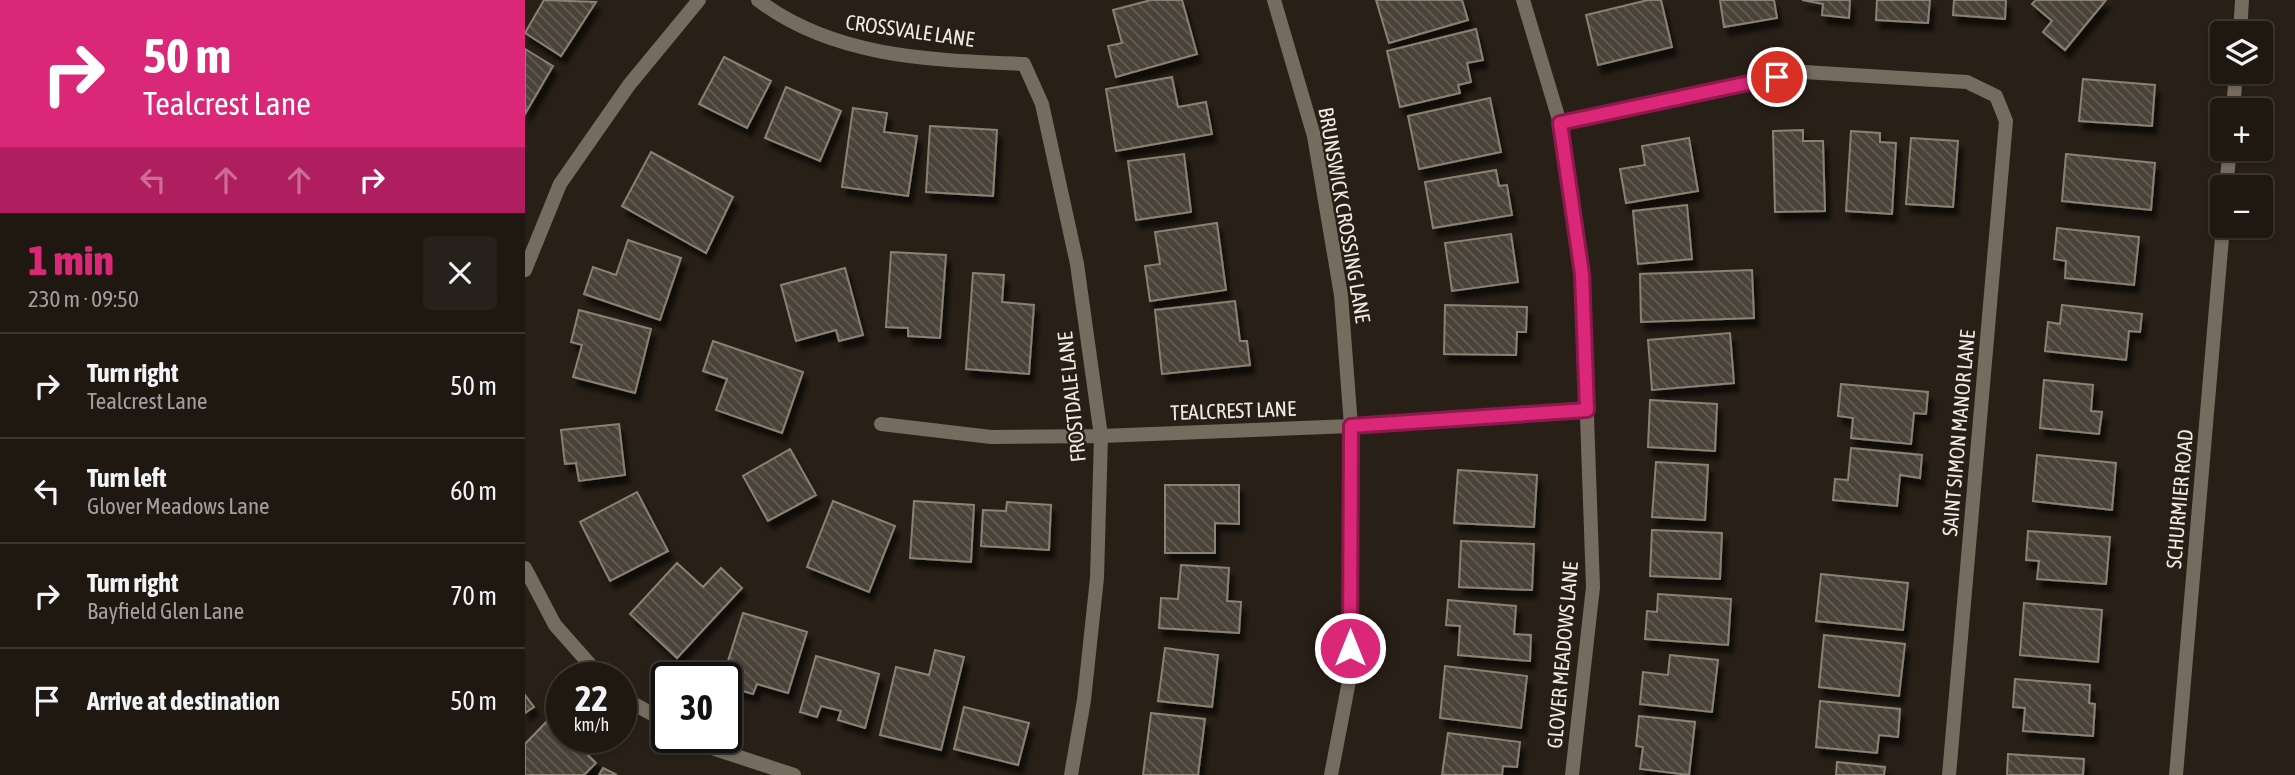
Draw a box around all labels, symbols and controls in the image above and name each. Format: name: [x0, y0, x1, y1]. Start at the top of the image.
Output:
street label: CROSSVALE LANE: [844, 9, 976, 51]
map controls: [2210, 21, 2273, 238]
button: layers: [2210, 21, 2273, 84]
text: 50 m: [143, 27, 231, 83]
icon: right: [28, 28, 119, 119]
pin: [1747, 47, 1807, 107]
icon: arrive: [1758, 58, 1796, 96]
text: Tealcrest Lane: [143, 85, 311, 122]
button: +: [2210, 98, 2273, 161]
street label: BRUNSWICK CROSSING LANE: [1314, 105, 1376, 325]
icon: left: [134, 161, 172, 199]
icon: ahead: [207, 161, 245, 199]
icon: ahead: [280, 161, 318, 199]
icon: right: [353, 161, 391, 199]
button: −: [2210, 175, 2273, 238]
text: 1 min: [28, 236, 114, 284]
button: close: [423, 236, 497, 310]
text: 230 m · 09:50: [28, 286, 139, 312]
street label: SAINT SIMON MANOR LANE: [1937, 329, 1979, 537]
street label: FROSTDALE LANE: [1052, 331, 1090, 463]
text: Turn right: [87, 358, 178, 388]
icon: right: [28, 367, 66, 405]
text: 50 m: [450, 371, 497, 401]
text: Tealcrest Lane: [87, 388, 208, 414]
street label: TEALCREST LANE: [1170, 396, 1296, 424]
street label: SCHURMIER ROAD: [2161, 428, 2197, 570]
text: Turn left: [87, 463, 167, 493]
icon: left: [28, 472, 66, 510]
text: 60 m: [450, 476, 497, 506]
text: Glover Meadows Lane: [87, 493, 269, 519]
street label: GLOVER MEADOWS LANE: [1542, 561, 1582, 749]
text: Turn right: [87, 568, 178, 598]
icon: right: [28, 577, 66, 615]
text: 70 m: [450, 581, 497, 611]
text: Bayfield Glen Lane: [87, 598, 244, 624]
position arrow: [1313, 611, 1387, 685]
speed limit sign: 30: [651, 662, 742, 753]
text: 22: [575, 678, 608, 718]
icon: arrive: [28, 682, 66, 720]
text: Arrive at destination: [87, 686, 280, 716]
text: 50 m: [450, 686, 497, 716]
text: km/h: [574, 714, 609, 735]

